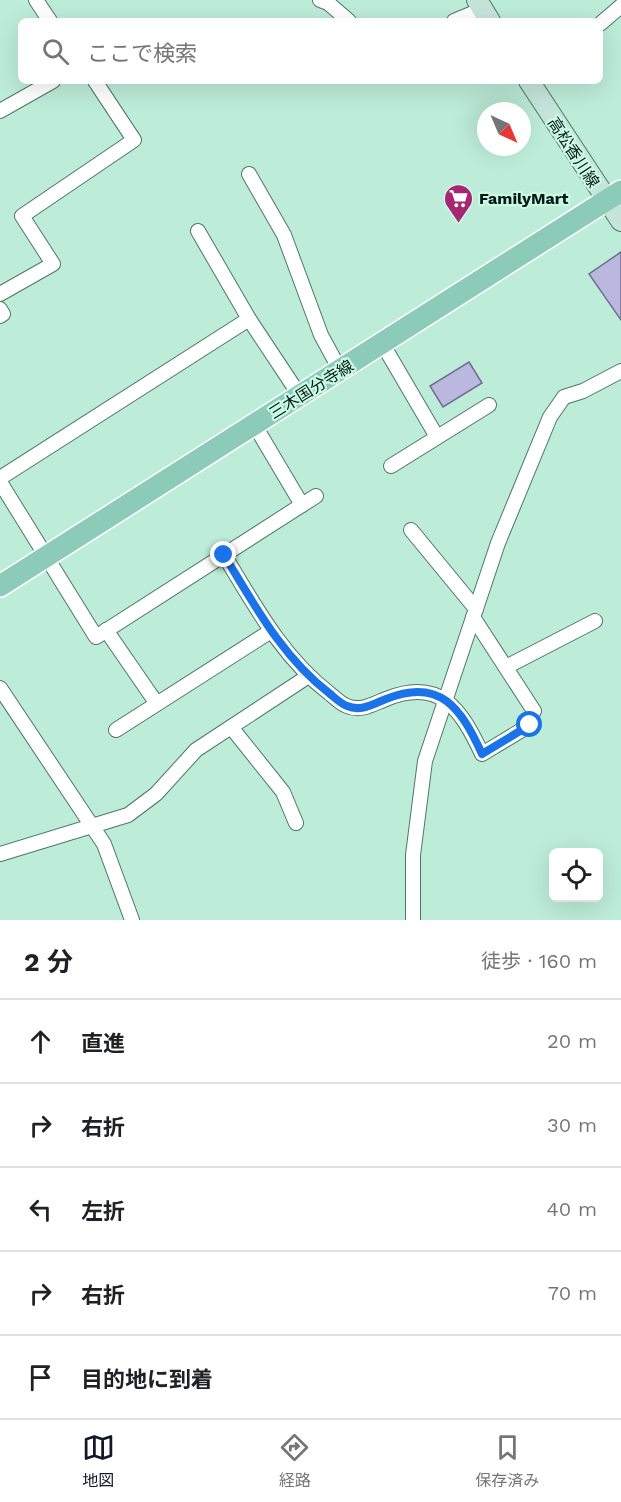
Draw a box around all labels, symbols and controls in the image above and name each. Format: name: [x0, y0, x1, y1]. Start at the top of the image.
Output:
search box: [18, 18, 603, 84]
icon: search: [39, 35, 72, 68]
text: ここで検索: [87, 41, 197, 66]
north arrow: [477, 102, 531, 156]
street label: 高松香川線: [544, 114, 603, 191]
supermarket icon: FamilyMart: [442, 182, 474, 224]
place label: FamilyMart: [479, 189, 568, 208]
street label: 三木国分寺線: [266, 356, 357, 423]
route end: [210, 541, 236, 567]
route start: [516, 711, 542, 737]
map controls: [549, 848, 603, 902]
button: locate: [549, 848, 603, 902]
text: 2 分: [24, 947, 73, 977]
text: 徒歩 · 160 m: [481, 949, 597, 973]
icon: ahead: [24, 1025, 57, 1058]
text: 20 m: [547, 1029, 597, 1053]
text: 直進: [81, 1031, 125, 1056]
icon: right: [24, 1109, 57, 1142]
text: 30 m: [547, 1113, 597, 1137]
text: 右折: [81, 1115, 125, 1140]
icon: left: [24, 1193, 57, 1226]
text: 40 m: [546, 1197, 597, 1221]
text: 左折: [81, 1199, 125, 1224]
icon: right: [24, 1277, 57, 1310]
text: 70 m: [548, 1281, 597, 1305]
text: 右折: [81, 1283, 125, 1308]
icon: arrive: [24, 1361, 57, 1394]
text: 目的地に到着: [81, 1367, 213, 1392]
tab: 地図: [82, 1431, 115, 1491]
tab: 経路: [278, 1431, 311, 1491]
tab: 保存済み: [475, 1431, 539, 1491]

